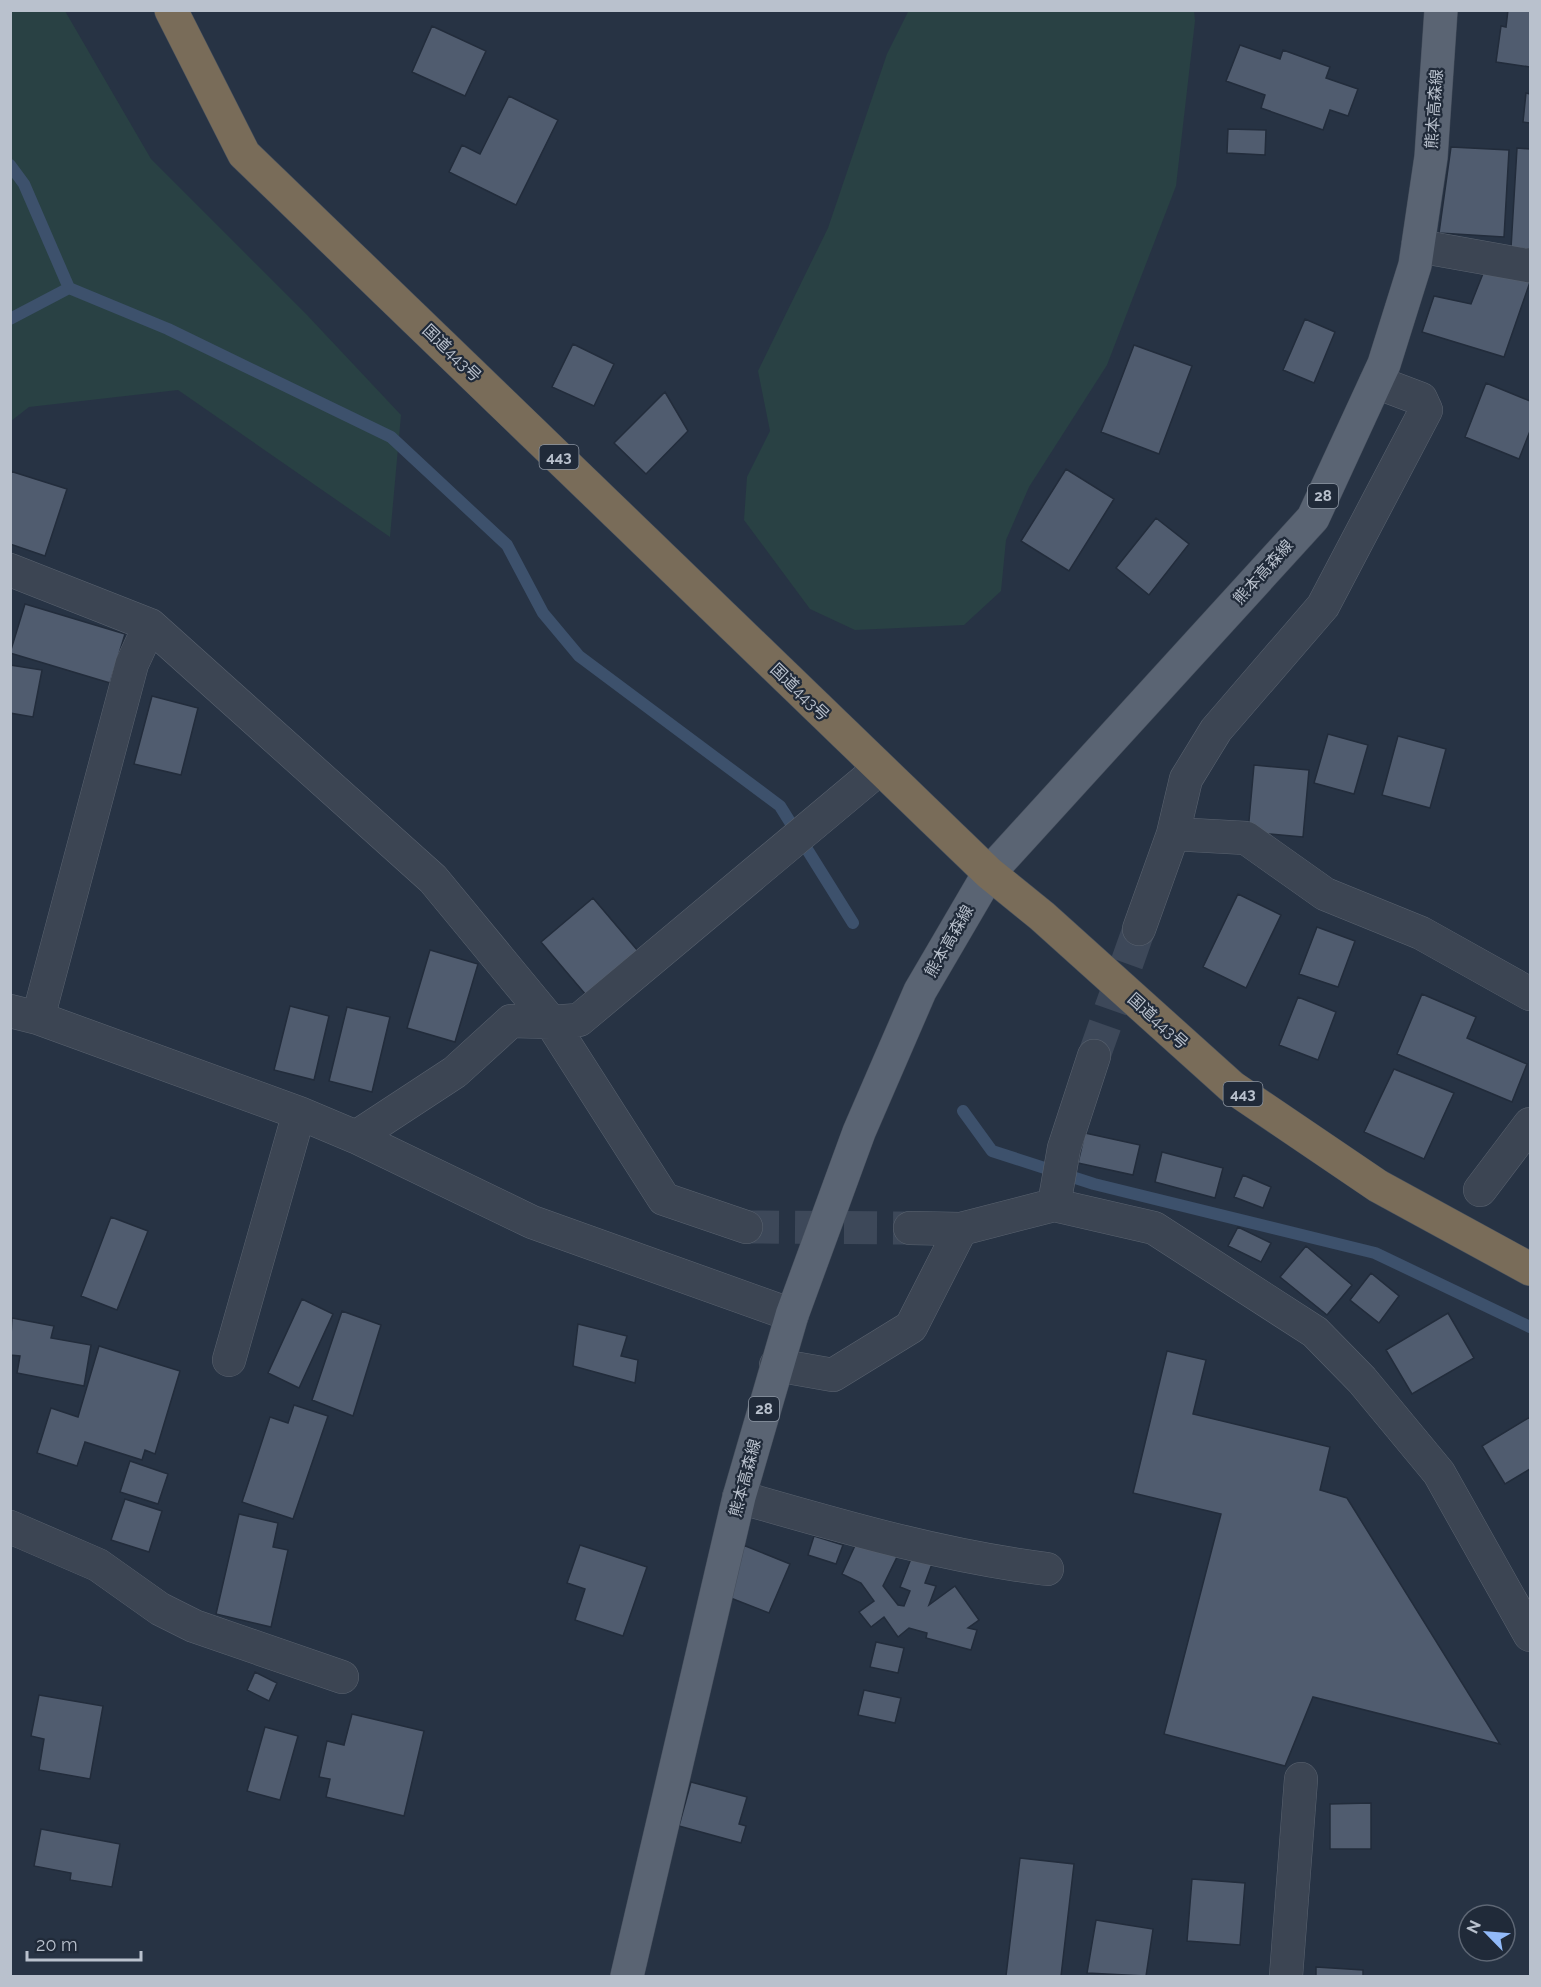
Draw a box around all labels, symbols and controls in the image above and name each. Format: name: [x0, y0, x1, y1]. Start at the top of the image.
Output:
street label: 熊本高森線: [1422, 68, 1446, 150]
street label: 国道443号: [419, 320, 485, 386]
road number: 443: [540, 445, 578, 469]
road number: 28: [1308, 484, 1338, 508]
street label: 熊本高森線: [1229, 536, 1297, 608]
street label: 国道443号: [767, 659, 833, 725]
street label: 熊本高森線: [921, 902, 977, 980]
street label: 国道443号: [1124, 989, 1192, 1053]
road number: 443: [1224, 1082, 1262, 1106]
road number: 28: [749, 1397, 779, 1421]
street label: 熊本高森線: [725, 1437, 765, 1519]
north arrow: [1457, 1903, 1517, 1963]
text: N: [1463, 1917, 1485, 1936]
scale bar: [27, 1924, 141, 1962]
text: 20 m: [36, 1934, 78, 1955]

